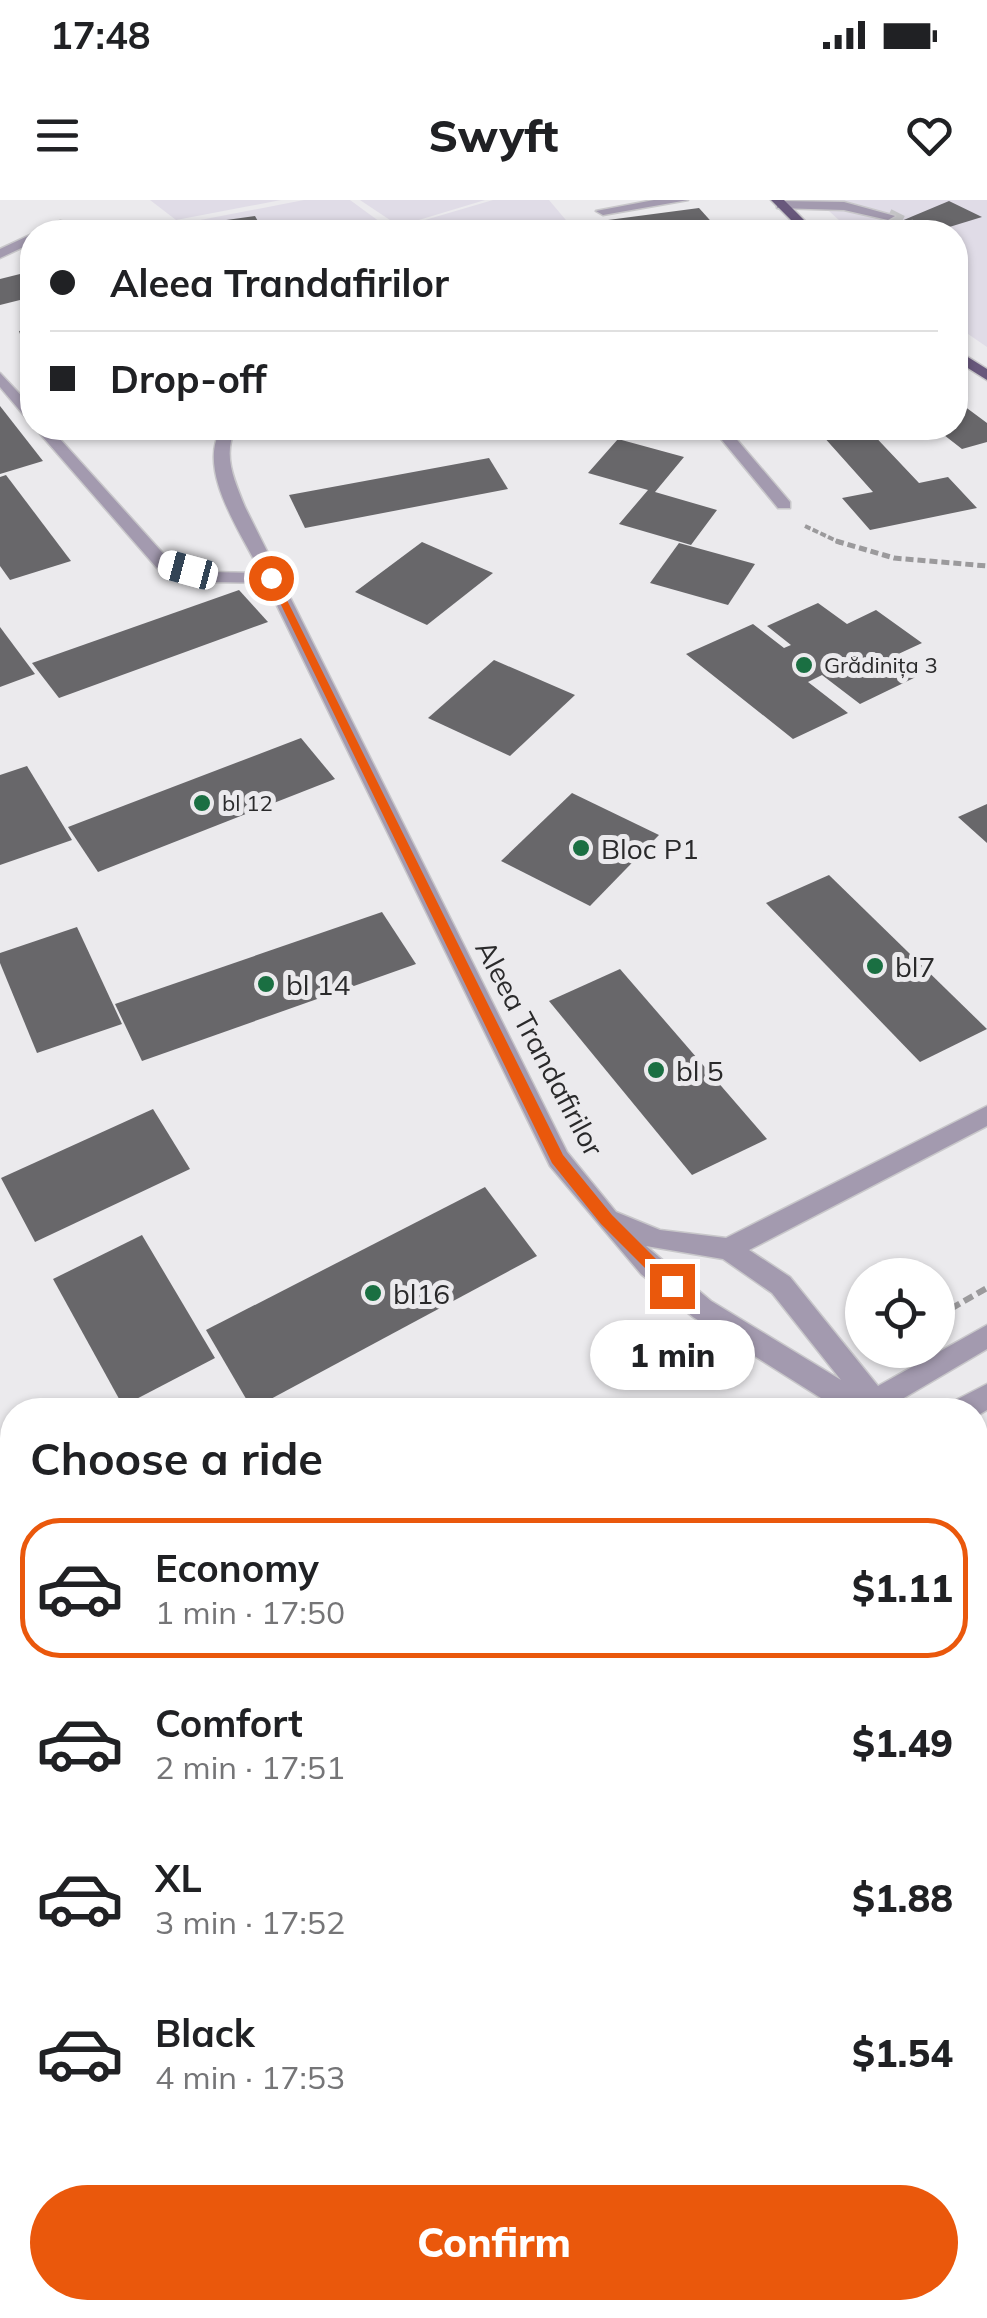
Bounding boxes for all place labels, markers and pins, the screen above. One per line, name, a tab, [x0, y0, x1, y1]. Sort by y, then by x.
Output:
place label: Grădinița 3	[824, 651, 938, 679]
marker: Grădinița 3	[793, 654, 815, 676]
place label: bl 12	[222, 789, 273, 817]
marker: bl 12	[191, 792, 213, 814]
place label: Bloc P1	[601, 831, 699, 866]
marker: Bloc P1	[570, 837, 592, 859]
place label: bl7	[895, 949, 935, 984]
marker: bl7	[864, 955, 886, 977]
place label: bl 14	[286, 967, 351, 1002]
marker: bl 14	[255, 973, 277, 995]
place label: bl 5	[676, 1053, 724, 1088]
marker: bl 5	[645, 1059, 667, 1081]
place label: bl16	[393, 1276, 450, 1311]
marker: bl16	[362, 1282, 384, 1304]

